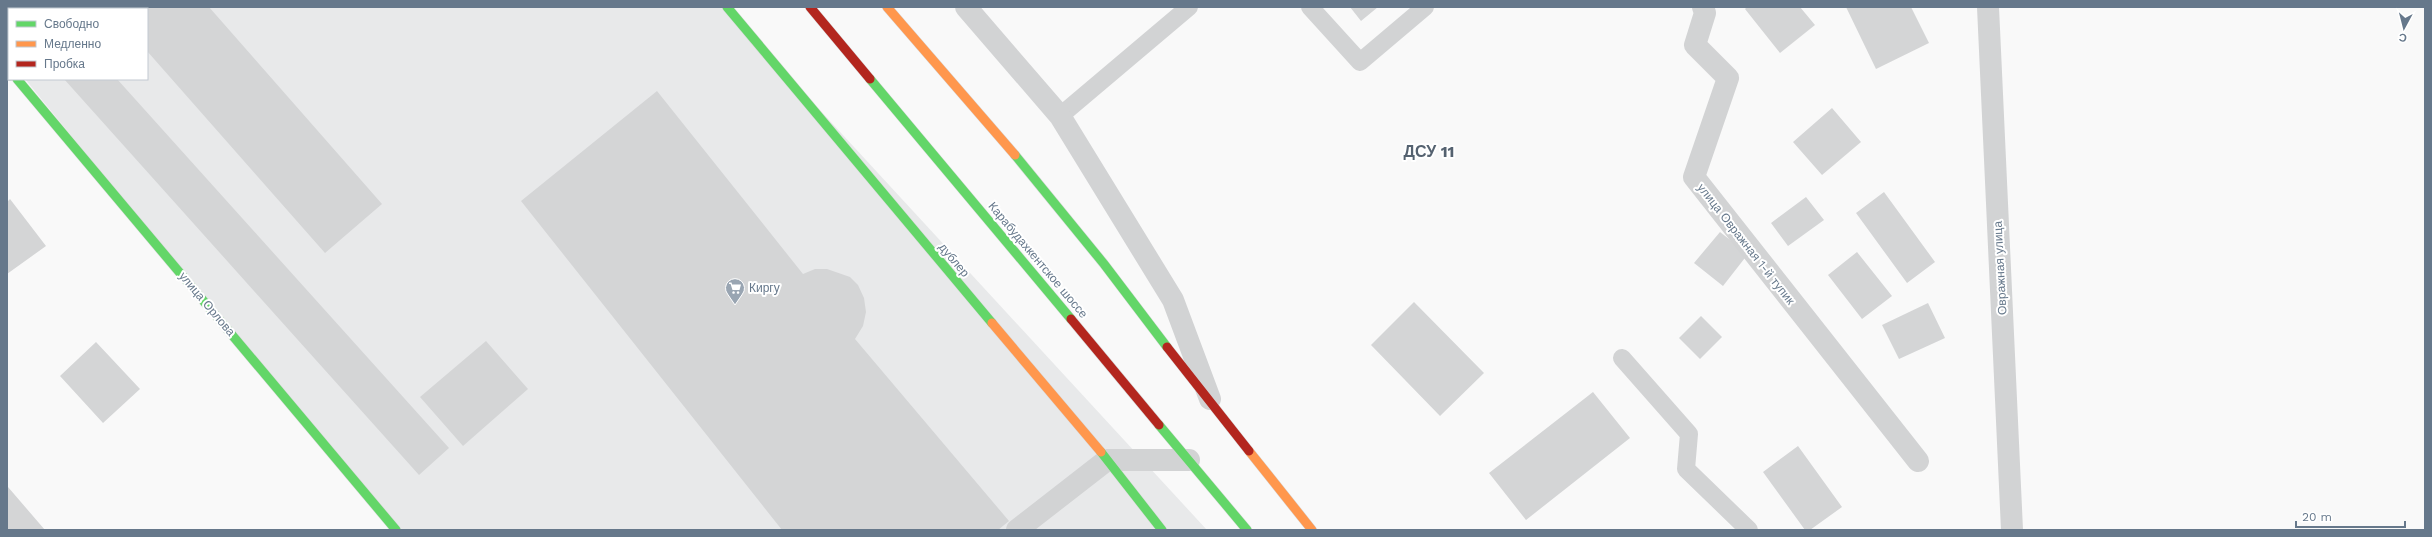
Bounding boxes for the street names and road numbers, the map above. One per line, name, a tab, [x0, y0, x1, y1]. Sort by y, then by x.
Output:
street label: улица Овражная 1-й тупик	[1694, 181, 1798, 308]
street label: Карабудахкентское шоссе	[985, 199, 1091, 321]
street label: Овражная улица	[1991, 220, 2009, 315]
street label: дублер	[936, 240, 972, 280]
street label: улица Орлова	[176, 269, 238, 339]

